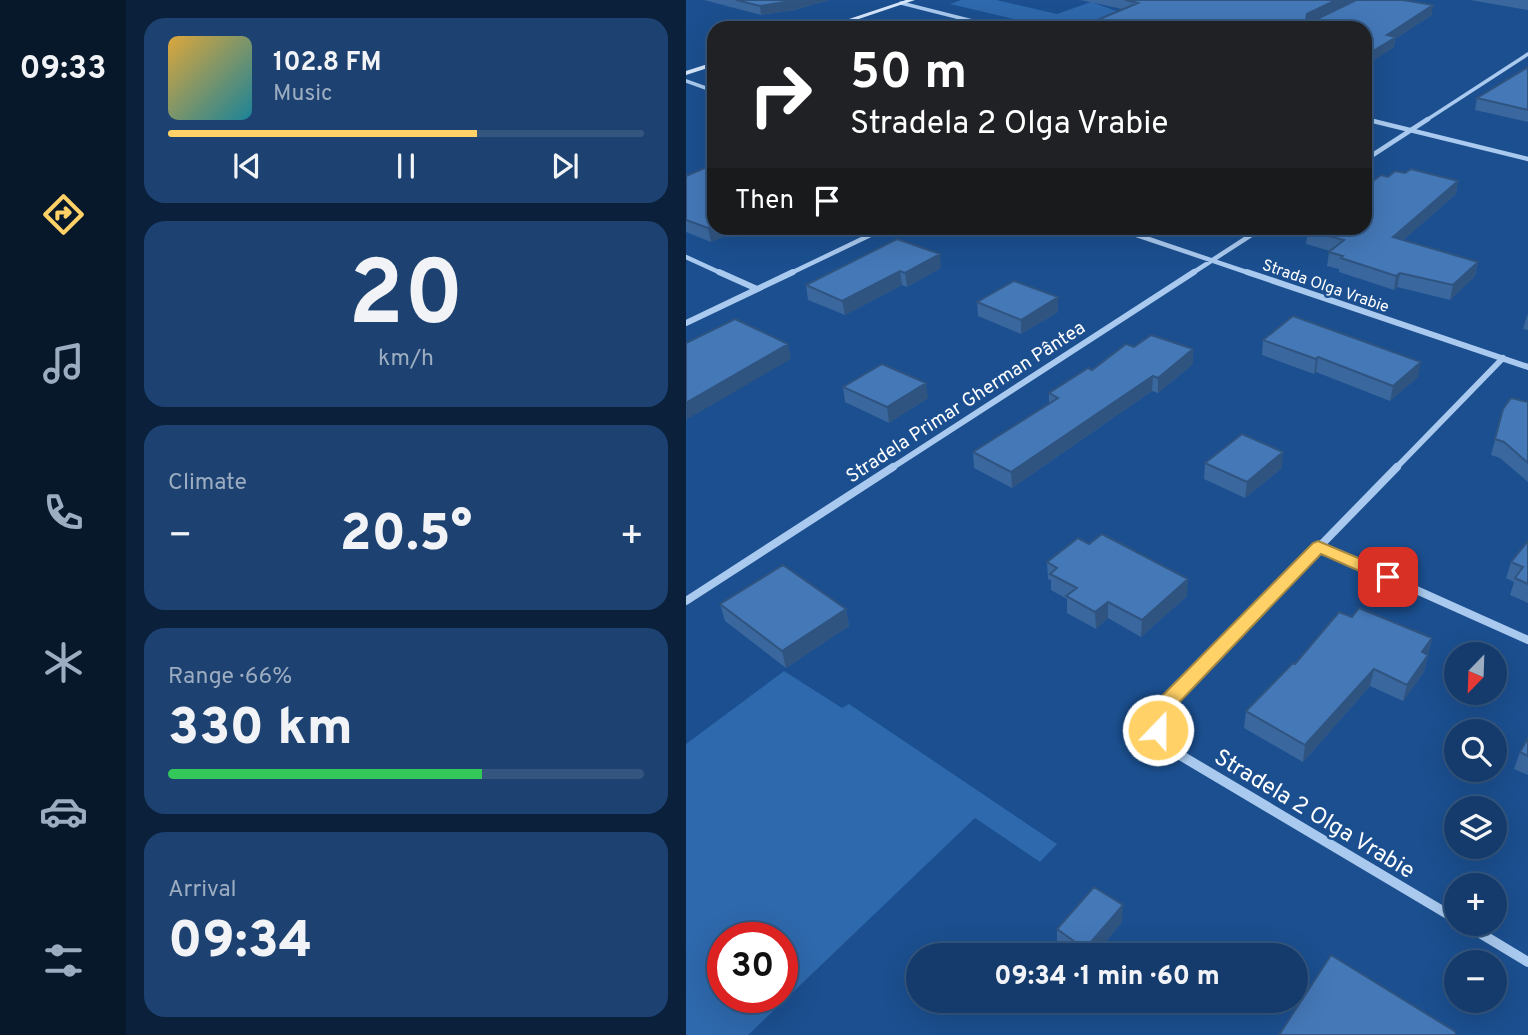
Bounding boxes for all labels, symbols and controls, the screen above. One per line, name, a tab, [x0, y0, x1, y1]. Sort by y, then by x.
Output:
text: 50 m	[850, 44, 967, 106]
text: 102.8 FM	[273, 47, 382, 80]
icon: right	[735, 49, 826, 140]
text: 09:33	[20, 50, 106, 90]
text: Music	[273, 80, 333, 109]
text: Stradela 2 Olga Vrabie	[850, 105, 1169, 145]
icon: previous	[228, 147, 266, 185]
icon: pause	[387, 147, 425, 185]
icon: next	[546, 147, 584, 185]
icon: arrive	[808, 182, 846, 220]
text: Then	[735, 185, 794, 218]
icon: directions	[39, 190, 88, 239]
text: 20	[348, 242, 464, 357]
street label: Strada Olga Vrabie	[1259, 256, 1391, 318]
street label: Stradela Primar Gherman Pântea	[842, 316, 1090, 489]
icon: music	[39, 339, 88, 388]
text: km/h	[378, 345, 434, 374]
text: Climate	[168, 469, 247, 498]
icon: phone	[39, 488, 88, 537]
text: 20.5°	[340, 503, 472, 569]
text: −	[168, 513, 193, 562]
text: +	[619, 513, 644, 562]
pin	[1358, 547, 1418, 607]
icon: arrive	[1369, 558, 1407, 596]
icon: climate	[39, 638, 88, 687]
north arrow	[1444, 642, 1507, 705]
map controls	[1444, 642, 1507, 1013]
text: Range · 66%	[168, 663, 292, 692]
position arrow	[1121, 693, 1195, 767]
text: 330 km	[168, 697, 353, 763]
button: search	[1444, 719, 1507, 782]
street label: Stradela 2 Olga Vrabie	[1208, 744, 1419, 887]
icon: car	[39, 787, 88, 836]
button: layers	[1444, 796, 1507, 859]
button: +	[1444, 873, 1507, 936]
text: Arrival	[168, 876, 237, 905]
text: 09:34	[168, 910, 313, 976]
speed limit sign: 30	[707, 922, 798, 1013]
icon: filters	[39, 936, 88, 985]
button: −	[1444, 950, 1507, 1013]
text: 09:34 · 1 min · 60 m	[994, 961, 1220, 994]

